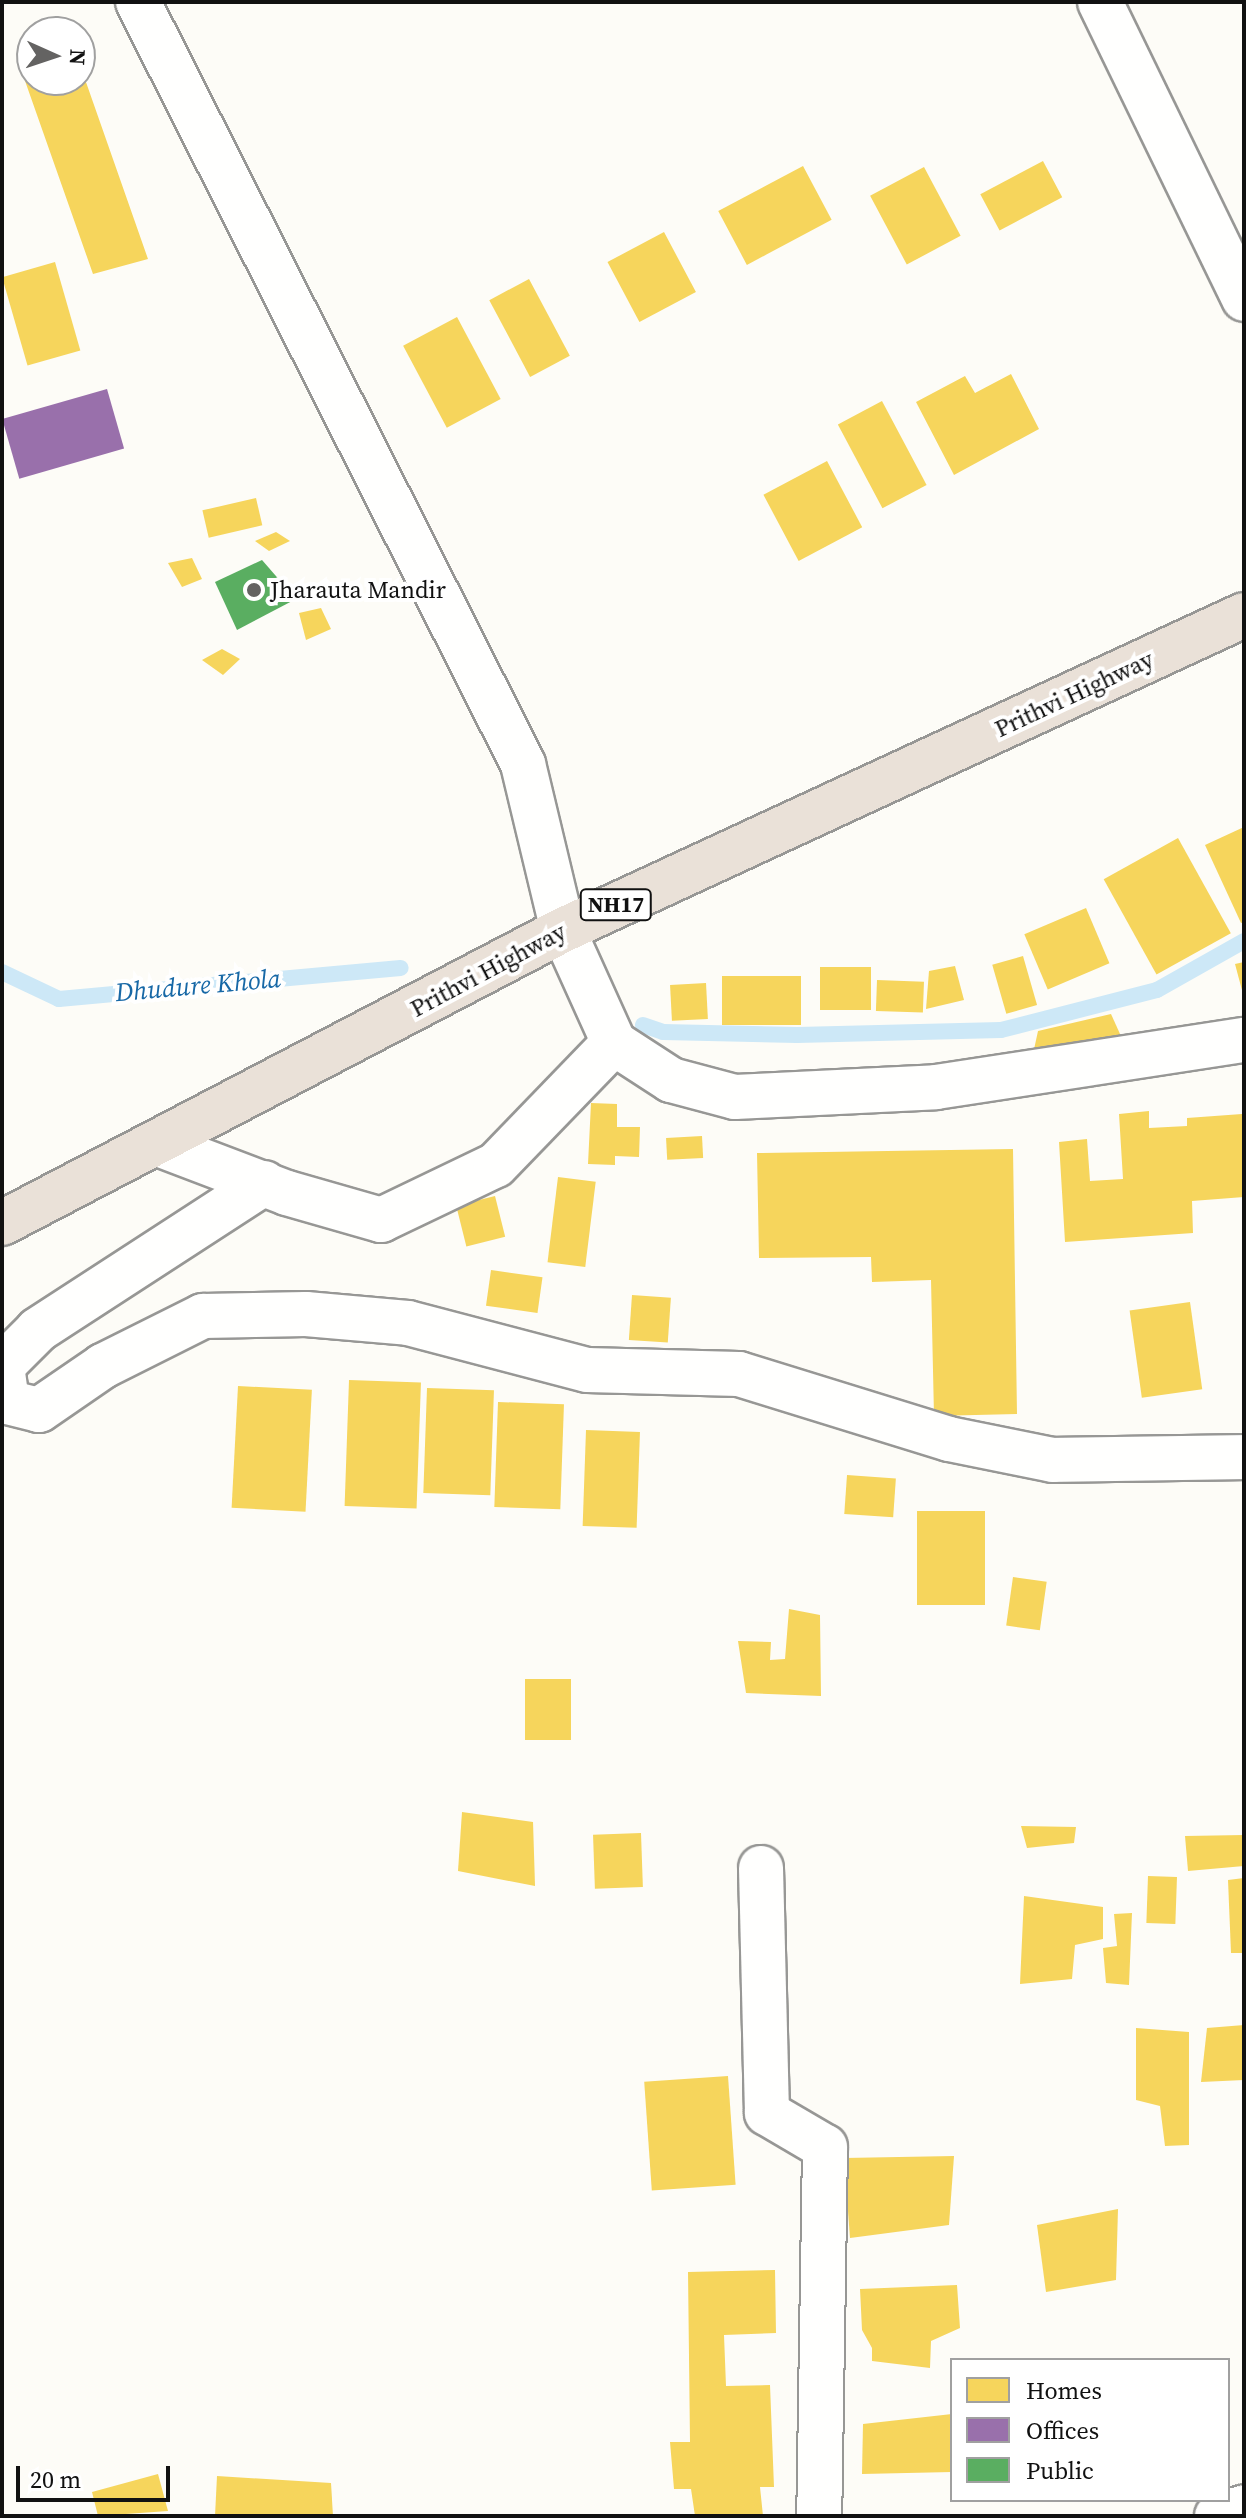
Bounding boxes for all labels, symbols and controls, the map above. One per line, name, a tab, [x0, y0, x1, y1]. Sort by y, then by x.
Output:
north arrow	[16, 16, 96, 96]
text: N	[63, 48, 93, 66]
place label: Jharauta Mandir	[270, 576, 446, 604]
marker: Jharauta Mandir	[245, 581, 263, 599]
street label: Prithvi Highway	[990, 645, 1158, 743]
road number: NH17	[578, 887, 654, 923]
street label: Prithvi Highway	[405, 917, 571, 1023]
water label: Dhudure Khola	[114, 963, 282, 1009]
legend	[950, 2358, 1230, 2502]
text: Homes	[1026, 2374, 1102, 2407]
text: Offices	[1026, 2414, 1099, 2447]
scale bar	[20, 2450, 174, 2500]
text: Public	[1026, 2454, 1094, 2487]
text: 20 m	[30, 2463, 81, 2496]

